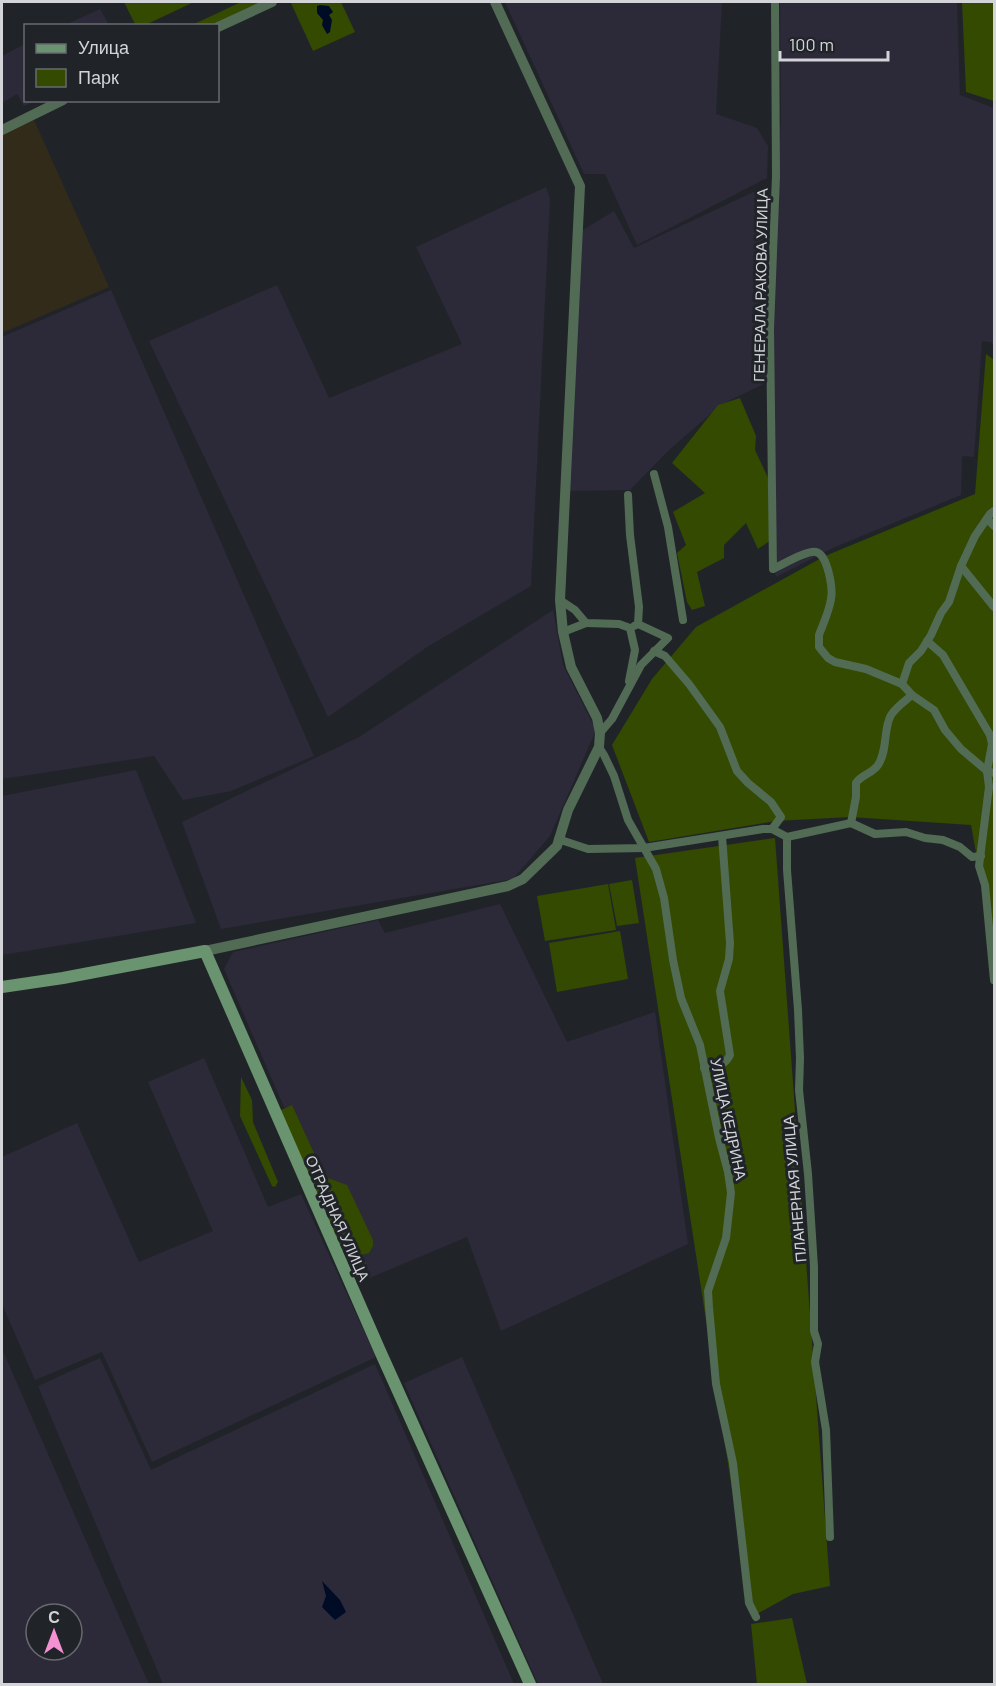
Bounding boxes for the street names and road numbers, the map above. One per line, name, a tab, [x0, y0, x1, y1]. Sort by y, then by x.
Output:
street label: ГЕНЕРАЛА РАКОВА УЛИЦА	[749, 188, 771, 382]
street label: УЛИЦА КЕДРИНА	[707, 1056, 751, 1182]
street label: ПЛАНЕРНАЯ УЛИЦА	[779, 1115, 809, 1263]
street label: ОТРАДНАЯ УЛИЦА	[302, 1152, 374, 1284]

